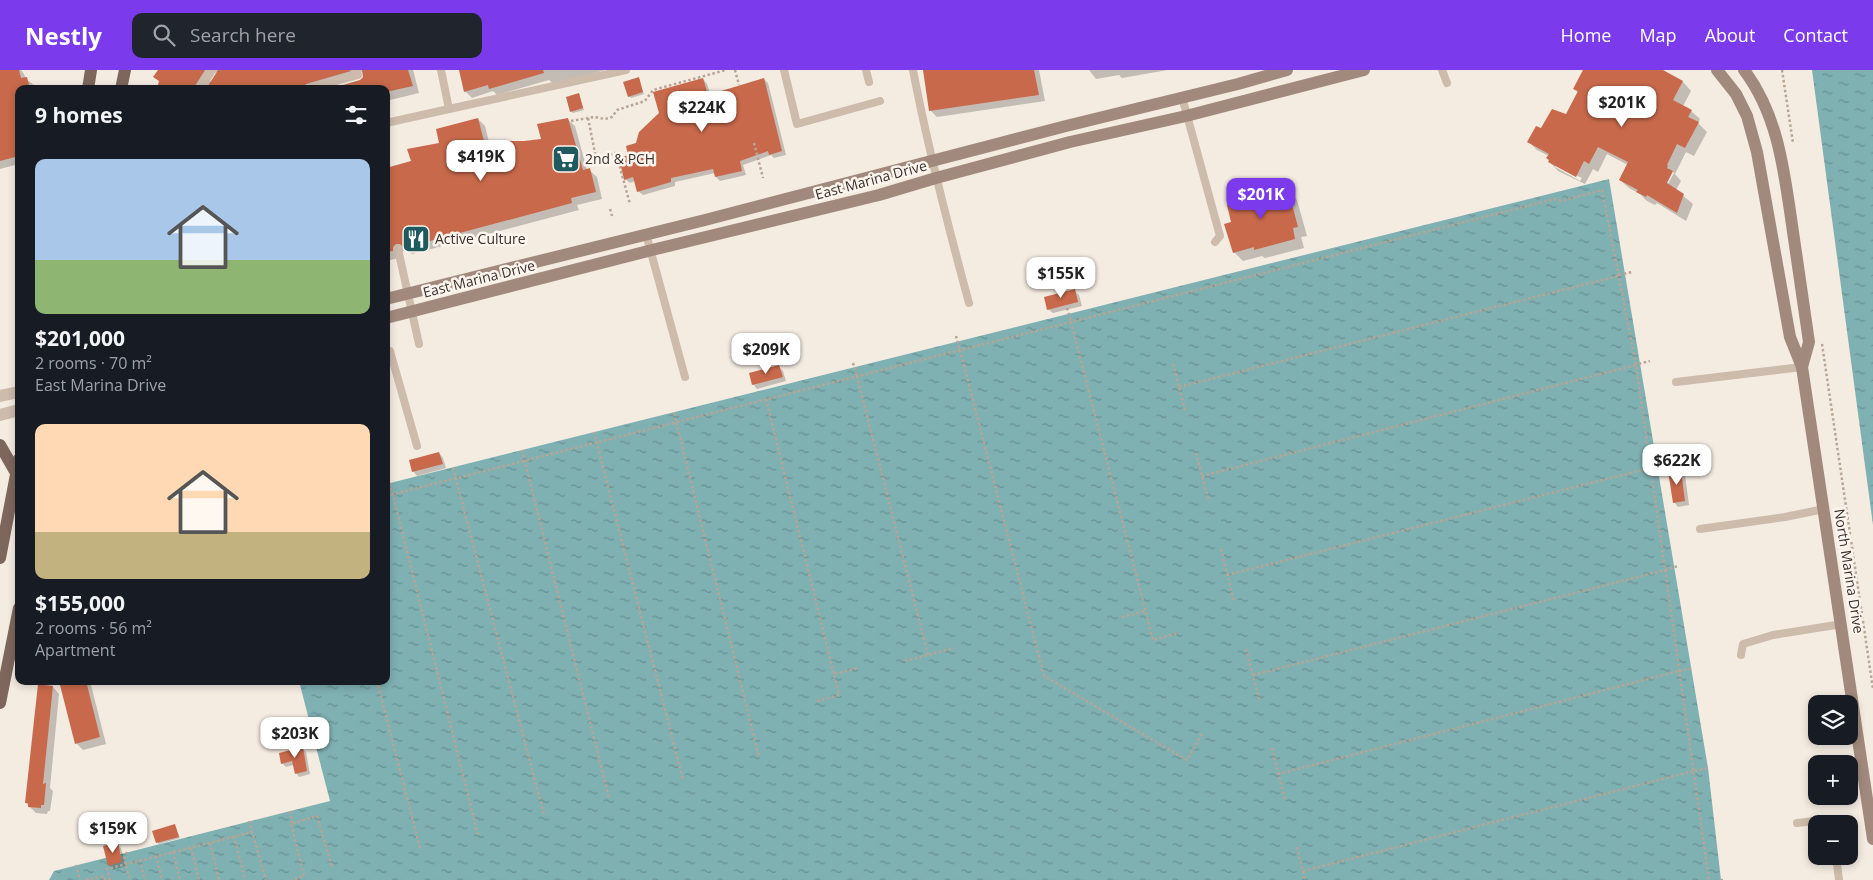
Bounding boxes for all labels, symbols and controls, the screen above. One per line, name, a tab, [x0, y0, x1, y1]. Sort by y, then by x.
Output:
search box	[132, 13, 482, 58]
text: Nestly	[25, 19, 102, 52]
icon: search	[150, 21, 178, 49]
text: Search here	[190, 22, 296, 48]
text: Home	[1561, 23, 1611, 47]
text: Map	[1639, 23, 1677, 47]
text: About	[1705, 23, 1755, 47]
text: Contact	[1783, 23, 1848, 47]
pin: $201K	[1587, 85, 1657, 128]
pin: $224K	[667, 90, 737, 133]
text: $201K	[1598, 91, 1646, 113]
text: $224K	[678, 96, 726, 118]
text: 9 homes	[35, 101, 123, 129]
icon: filters	[342, 101, 370, 129]
pin: $419K	[446, 140, 516, 182]
supermarket icon: 2nd & PCH	[551, 144, 581, 174]
text: $419K	[457, 145, 505, 167]
place label: 2nd & PCH	[585, 149, 655, 168]
street label: East Marina Drive	[813, 155, 929, 204]
pin: $201K	[1226, 178, 1296, 220]
text: $201K	[1237, 183, 1285, 205]
icon: home	[158, 192, 248, 282]
restaurant icon: Active Culture	[401, 224, 431, 254]
place label: Active Culture	[435, 229, 526, 248]
street label: East Marina Drive	[421, 255, 537, 302]
pin: $155K	[1026, 256, 1096, 299]
text: $155K	[1037, 262, 1085, 284]
text: $201,000	[35, 324, 125, 352]
pin: $209K	[731, 332, 801, 375]
text: $209K	[742, 338, 790, 360]
text: 2 rooms · 70 m²	[35, 352, 152, 374]
text: East Marina Drive	[35, 374, 166, 396]
pin: $622K	[1642, 444, 1712, 486]
text: $622K	[1653, 449, 1701, 471]
icon: home	[158, 457, 248, 547]
street label: North Marina Drive	[1830, 507, 1869, 635]
text: $155,000	[35, 589, 125, 617]
text: 2 rooms · 56 m²	[35, 617, 152, 639]
text: Apartment	[35, 639, 115, 661]
map controls	[1808, 695, 1858, 865]
button: layers	[1808, 695, 1858, 745]
pin: $203K	[260, 716, 330, 759]
text: $203K	[271, 722, 319, 744]
button: +	[1808, 755, 1858, 805]
pin: $159K	[78, 812, 148, 854]
button: −	[1808, 815, 1858, 865]
text: $159K	[89, 817, 137, 839]

